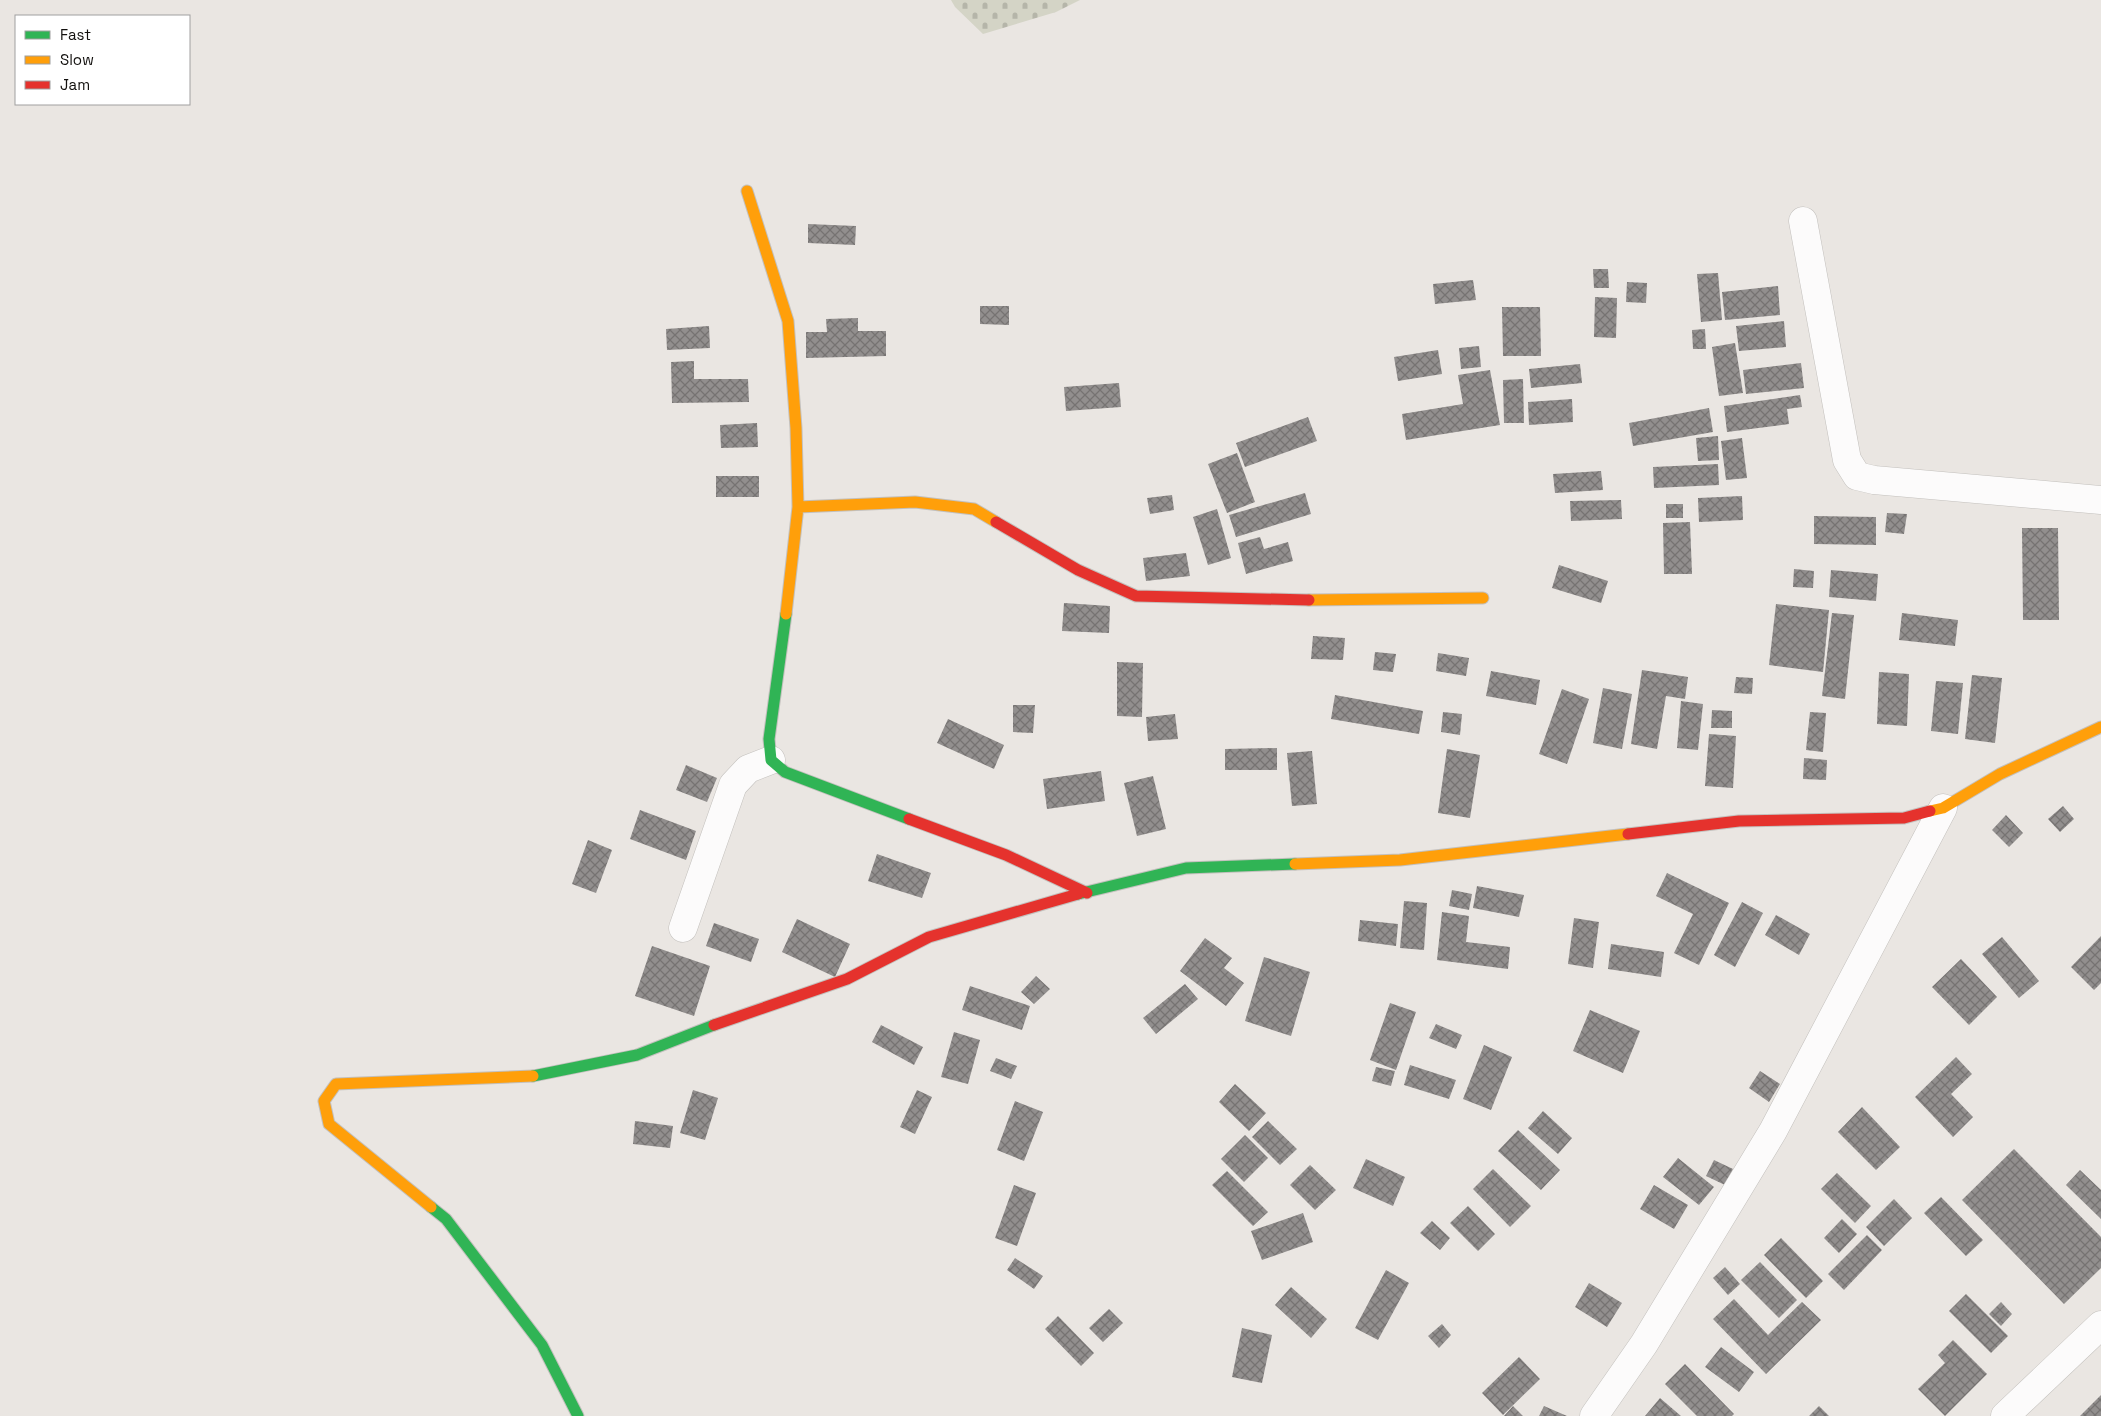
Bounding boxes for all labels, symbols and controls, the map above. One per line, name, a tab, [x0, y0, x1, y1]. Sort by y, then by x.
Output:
legend	[15, 15, 190, 105]
text: Fast	[60, 25, 91, 44]
text: Slow	[60, 50, 94, 69]
text: Jam	[60, 75, 90, 94]

